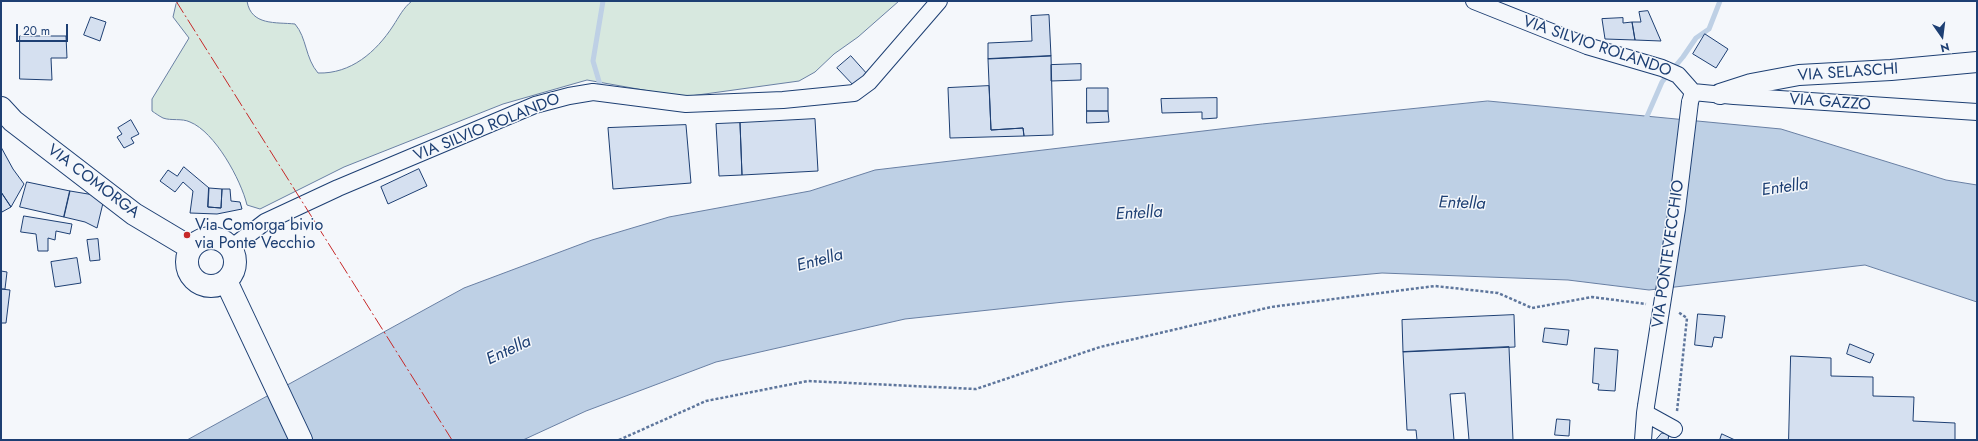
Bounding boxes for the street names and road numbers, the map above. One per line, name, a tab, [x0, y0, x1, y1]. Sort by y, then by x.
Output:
street label: VIA SILVIO ROLANDO	[1520, 13, 1674, 81]
street label: VIA SELASCHI	[1797, 60, 1899, 86]
street label: VIA SILVIO ROLANDO	[411, 90, 563, 166]
street label: VIA GAZZO	[1789, 91, 1871, 115]
street label: VIA COMORGA	[43, 141, 143, 223]
street label: VIA PONTEVECCHIO	[1649, 179, 1689, 329]

